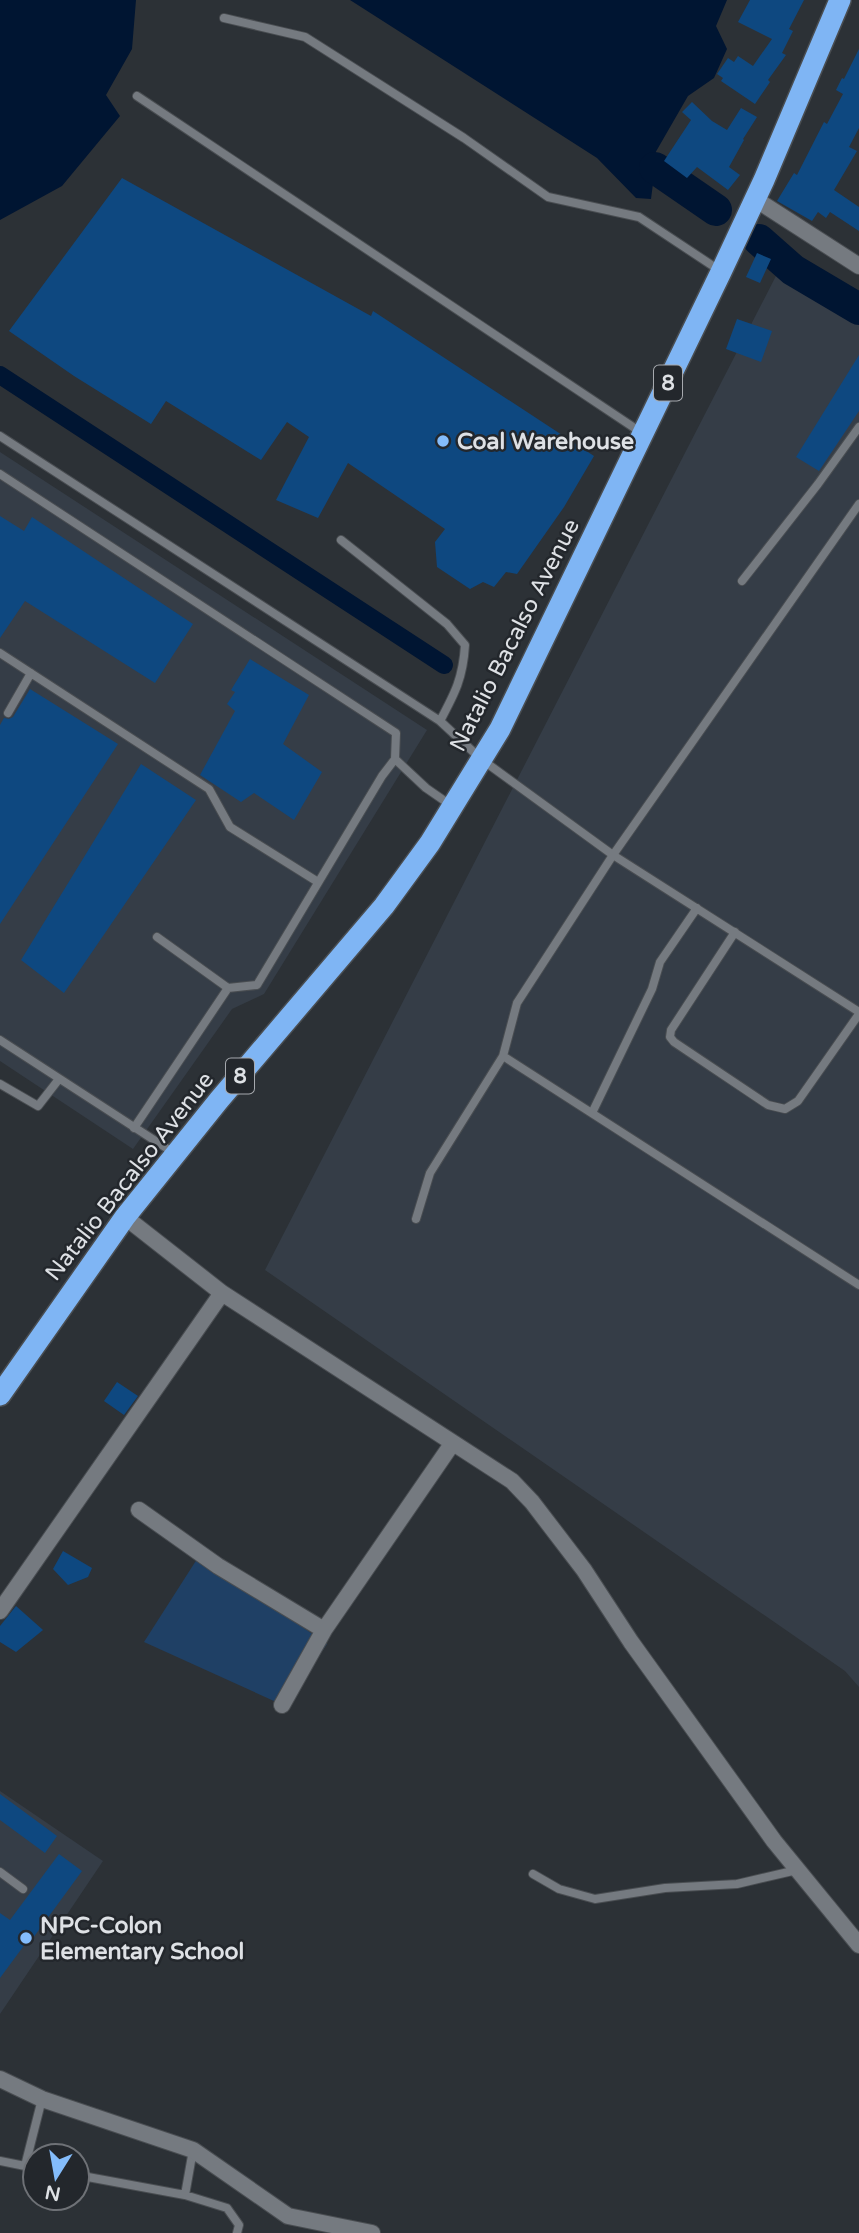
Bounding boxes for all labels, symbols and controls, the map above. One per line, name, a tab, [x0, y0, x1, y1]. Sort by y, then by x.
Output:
road number: 8	[654, 366, 682, 400]
place label: Coal Warehouse	[457, 428, 634, 456]
marker: Coal Warehouse	[435, 433, 451, 449]
street label: Natalio Bacalso Avenue	[444, 514, 586, 756]
road number: 8	[226, 1058, 254, 1094]
street label: Natalio Bacalso Avenue	[40, 1067, 220, 1287]
place label: NPC-Colon Elementary School	[40, 1912, 244, 1966]
marker: NPC-Colon Elementary School	[18, 1930, 34, 1946]
north arrow	[21, 2142, 91, 2212]
text: N	[43, 2180, 63, 2205]

